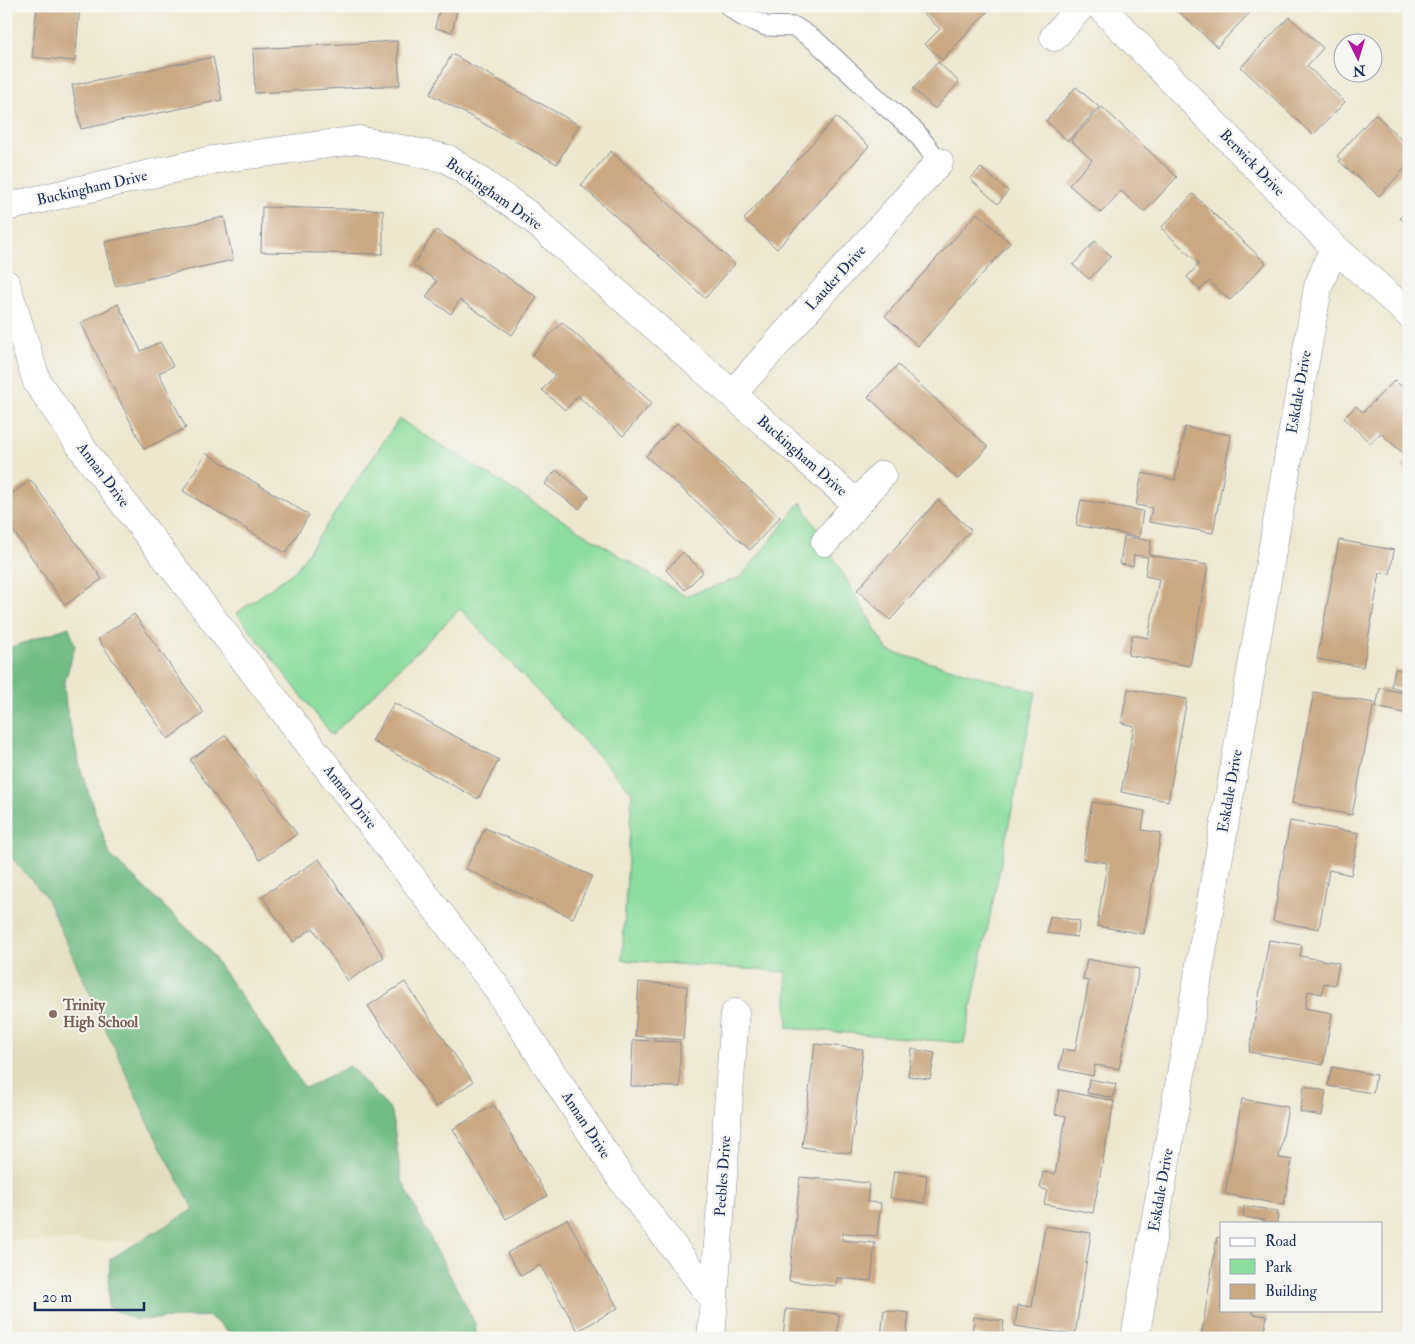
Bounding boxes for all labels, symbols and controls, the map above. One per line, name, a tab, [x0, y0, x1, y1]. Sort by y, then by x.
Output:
north arrow	[1332, 32, 1382, 82]
text: N	[1352, 61, 1367, 80]
street label: Berwick Drive	[1215, 126, 1289, 200]
street label: Buckingham Drive	[442, 154, 546, 234]
street label: Buckingham Drive	[35, 166, 149, 210]
street label: Lauder Drive	[802, 241, 870, 315]
street label: Eskdale Drive	[1282, 349, 1316, 435]
street label: Buckingham Drive	[753, 412, 851, 500]
street label: Annan Drive	[72, 438, 134, 511]
street label: Eskdale Drive	[1213, 748, 1247, 834]
street label: Annan Drive	[318, 760, 381, 833]
place label: Trinity High School	[62, 996, 138, 1033]
marker: Trinity High School	[47, 1008, 59, 1020]
street label: Annan Drive	[557, 1087, 615, 1162]
street label: Peebles Drive	[711, 1135, 735, 1217]
street label: Eskdale Drive	[1144, 1147, 1178, 1233]
legend	[1220, 1222, 1382, 1312]
text: Road	[1265, 1232, 1297, 1251]
text: Park	[1265, 1258, 1292, 1277]
scale bar	[35, 1279, 144, 1311]
text: Building	[1265, 1282, 1317, 1301]
text: 20 m	[42, 1288, 72, 1307]

